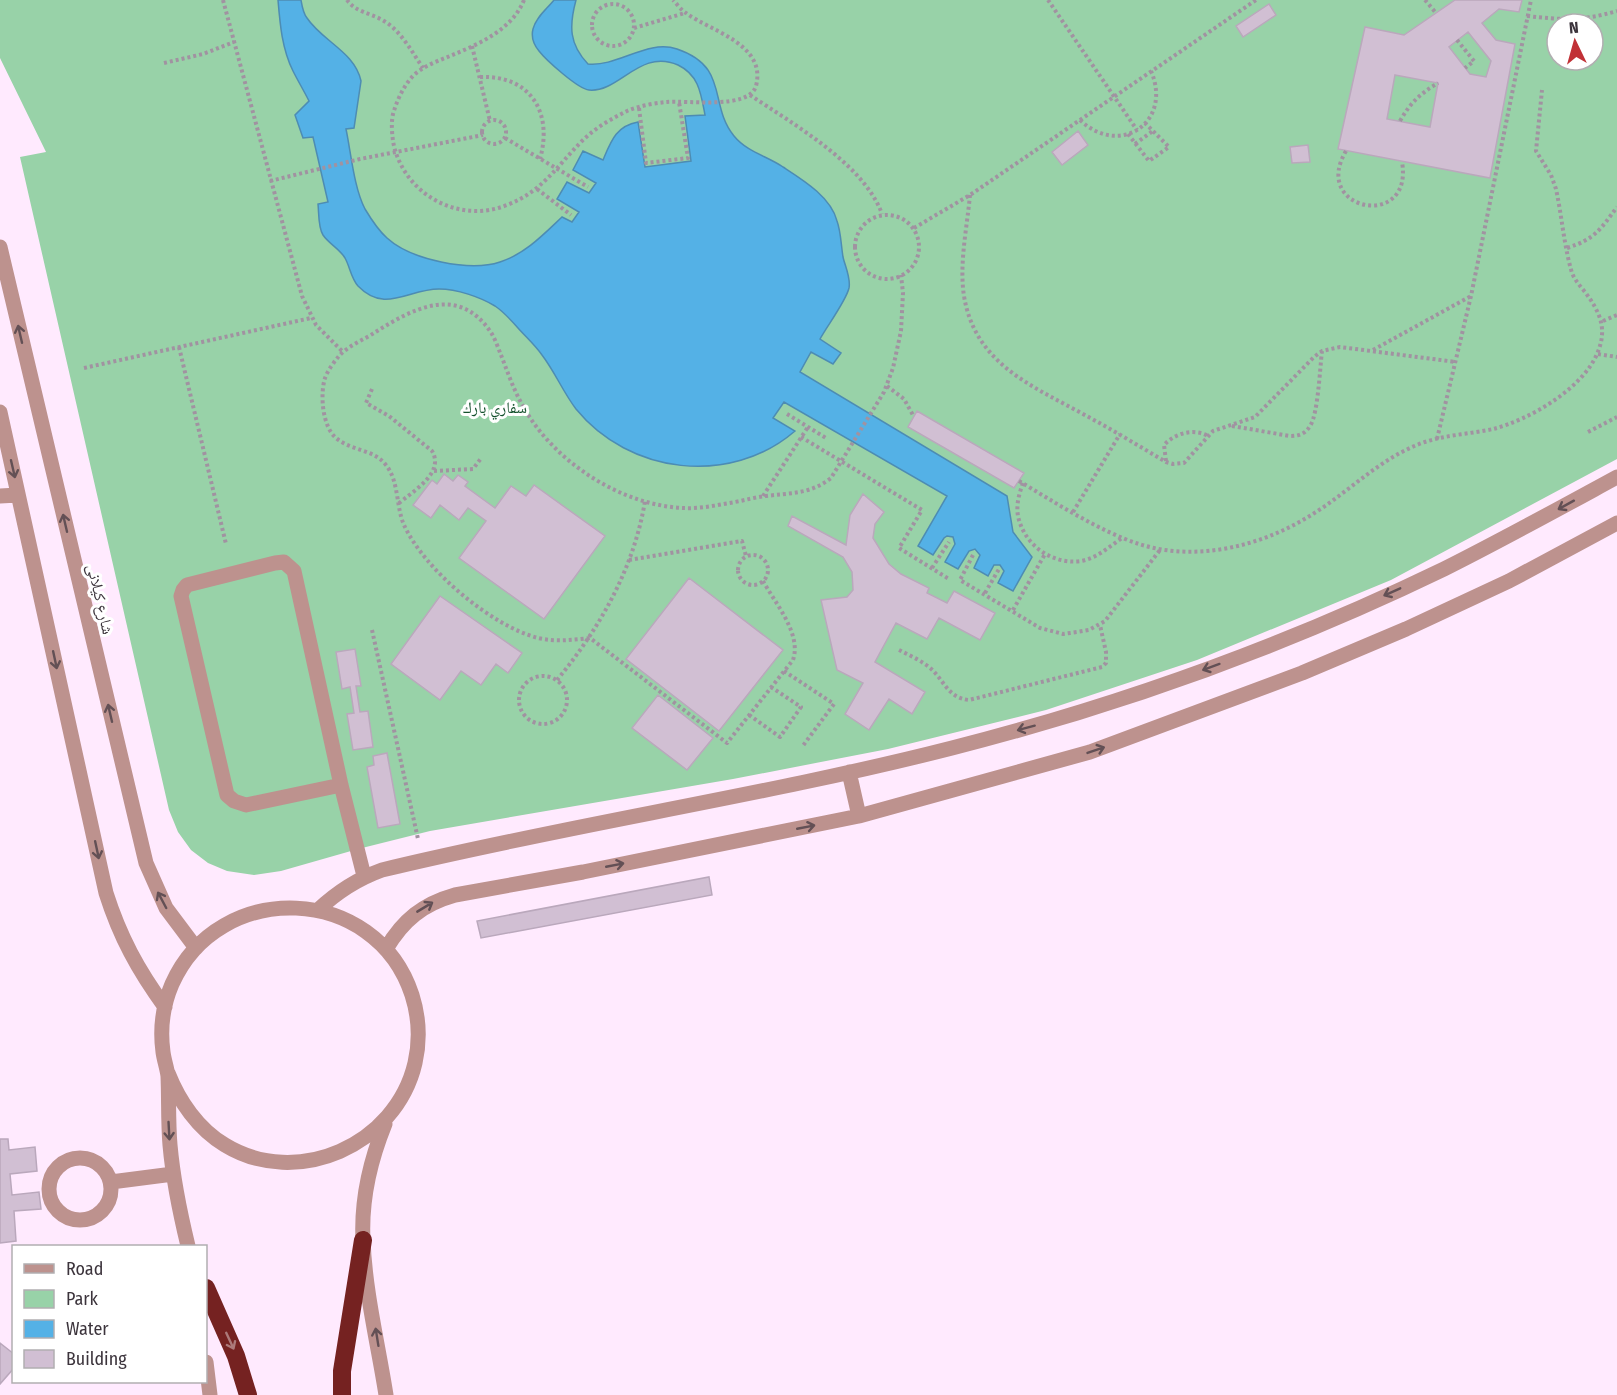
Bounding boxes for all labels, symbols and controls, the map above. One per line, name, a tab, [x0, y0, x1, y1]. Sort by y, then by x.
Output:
north arrow	[1545, 12, 1605, 72]
text: N	[1568, 18, 1579, 37]
one-way arrow	[14, 324, 26, 343]
park label: سفاري بارك	[463, 398, 527, 420]
one-way arrow	[7, 459, 19, 478]
one-way arrow	[1558, 499, 1575, 511]
one-way arrow	[59, 514, 70, 534]
street label: شارع كيلانى	[82, 562, 118, 636]
one-way arrow	[1383, 587, 1401, 599]
one-way arrow	[49, 650, 61, 669]
one-way arrow	[1203, 662, 1221, 673]
one-way arrow	[103, 704, 115, 723]
one-way arrow	[1017, 722, 1036, 734]
one-way arrow	[1086, 743, 1105, 754]
one-way arrow	[795, 821, 815, 832]
one-way arrow	[91, 840, 103, 859]
one-way arrow	[605, 859, 624, 871]
one-way arrow	[156, 892, 167, 910]
one-way arrow	[416, 901, 433, 913]
one-way arrow	[164, 1121, 175, 1141]
legend	[12, 1245, 207, 1383]
text: Road	[66, 1258, 103, 1280]
text: Park	[66, 1288, 99, 1310]
text: Water	[66, 1318, 109, 1340]
one-way arrow	[371, 1328, 382, 1348]
one-way arrow	[224, 1331, 236, 1349]
text: Building	[66, 1348, 127, 1370]

